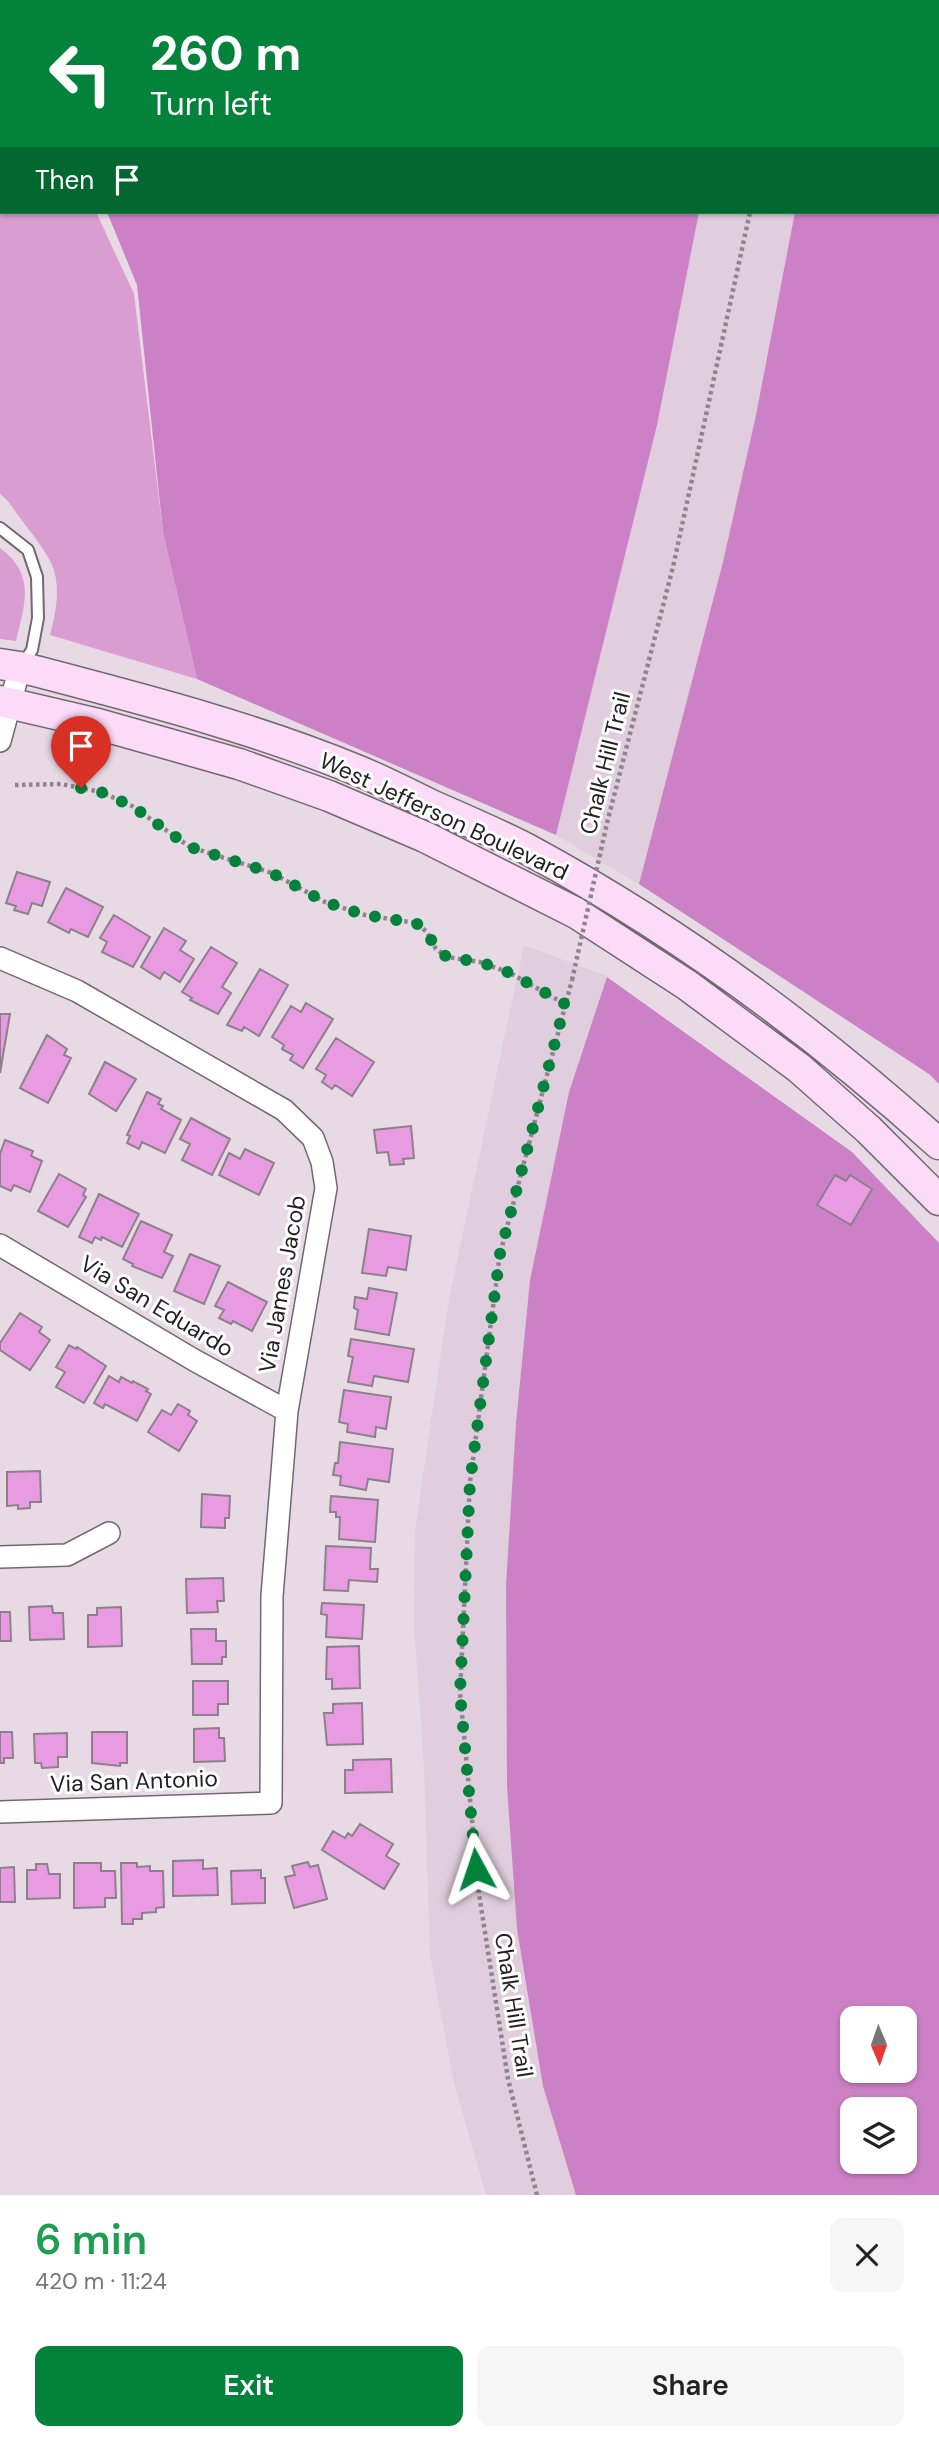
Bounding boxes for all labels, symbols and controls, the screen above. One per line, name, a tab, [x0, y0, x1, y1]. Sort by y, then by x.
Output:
text: 260 m	[150, 21, 301, 85]
icon: left	[35, 28, 126, 119]
text: Turn left	[150, 83, 272, 125]
icon: arrive	[108, 161, 146, 199]
text: Then	[35, 163, 94, 197]
street label: Chalk Hill Trail	[573, 689, 637, 837]
pin	[51, 716, 111, 788]
icon: arrive	[62, 727, 100, 765]
street label: West Jefferson Boulevard	[315, 745, 573, 887]
street label: Via James Jacob	[252, 1193, 312, 1375]
street label: Via San Eduardo	[75, 1248, 239, 1364]
street label: Via San Antonio	[50, 1763, 218, 1799]
position arrow	[439, 1832, 513, 1906]
street label: Chalk Hill Trail	[488, 1931, 540, 2079]
north arrow	[840, 2006, 917, 2082]
map controls	[840, 2006, 917, 2174]
button: layers	[840, 2097, 917, 2174]
text: 6 min	[35, 2212, 147, 2267]
button: close	[830, 2218, 904, 2292]
text: 420 m · 11:24	[35, 2266, 167, 2296]
button: Exit	[35, 2346, 463, 2426]
button: Share	[477, 2346, 904, 2426]

